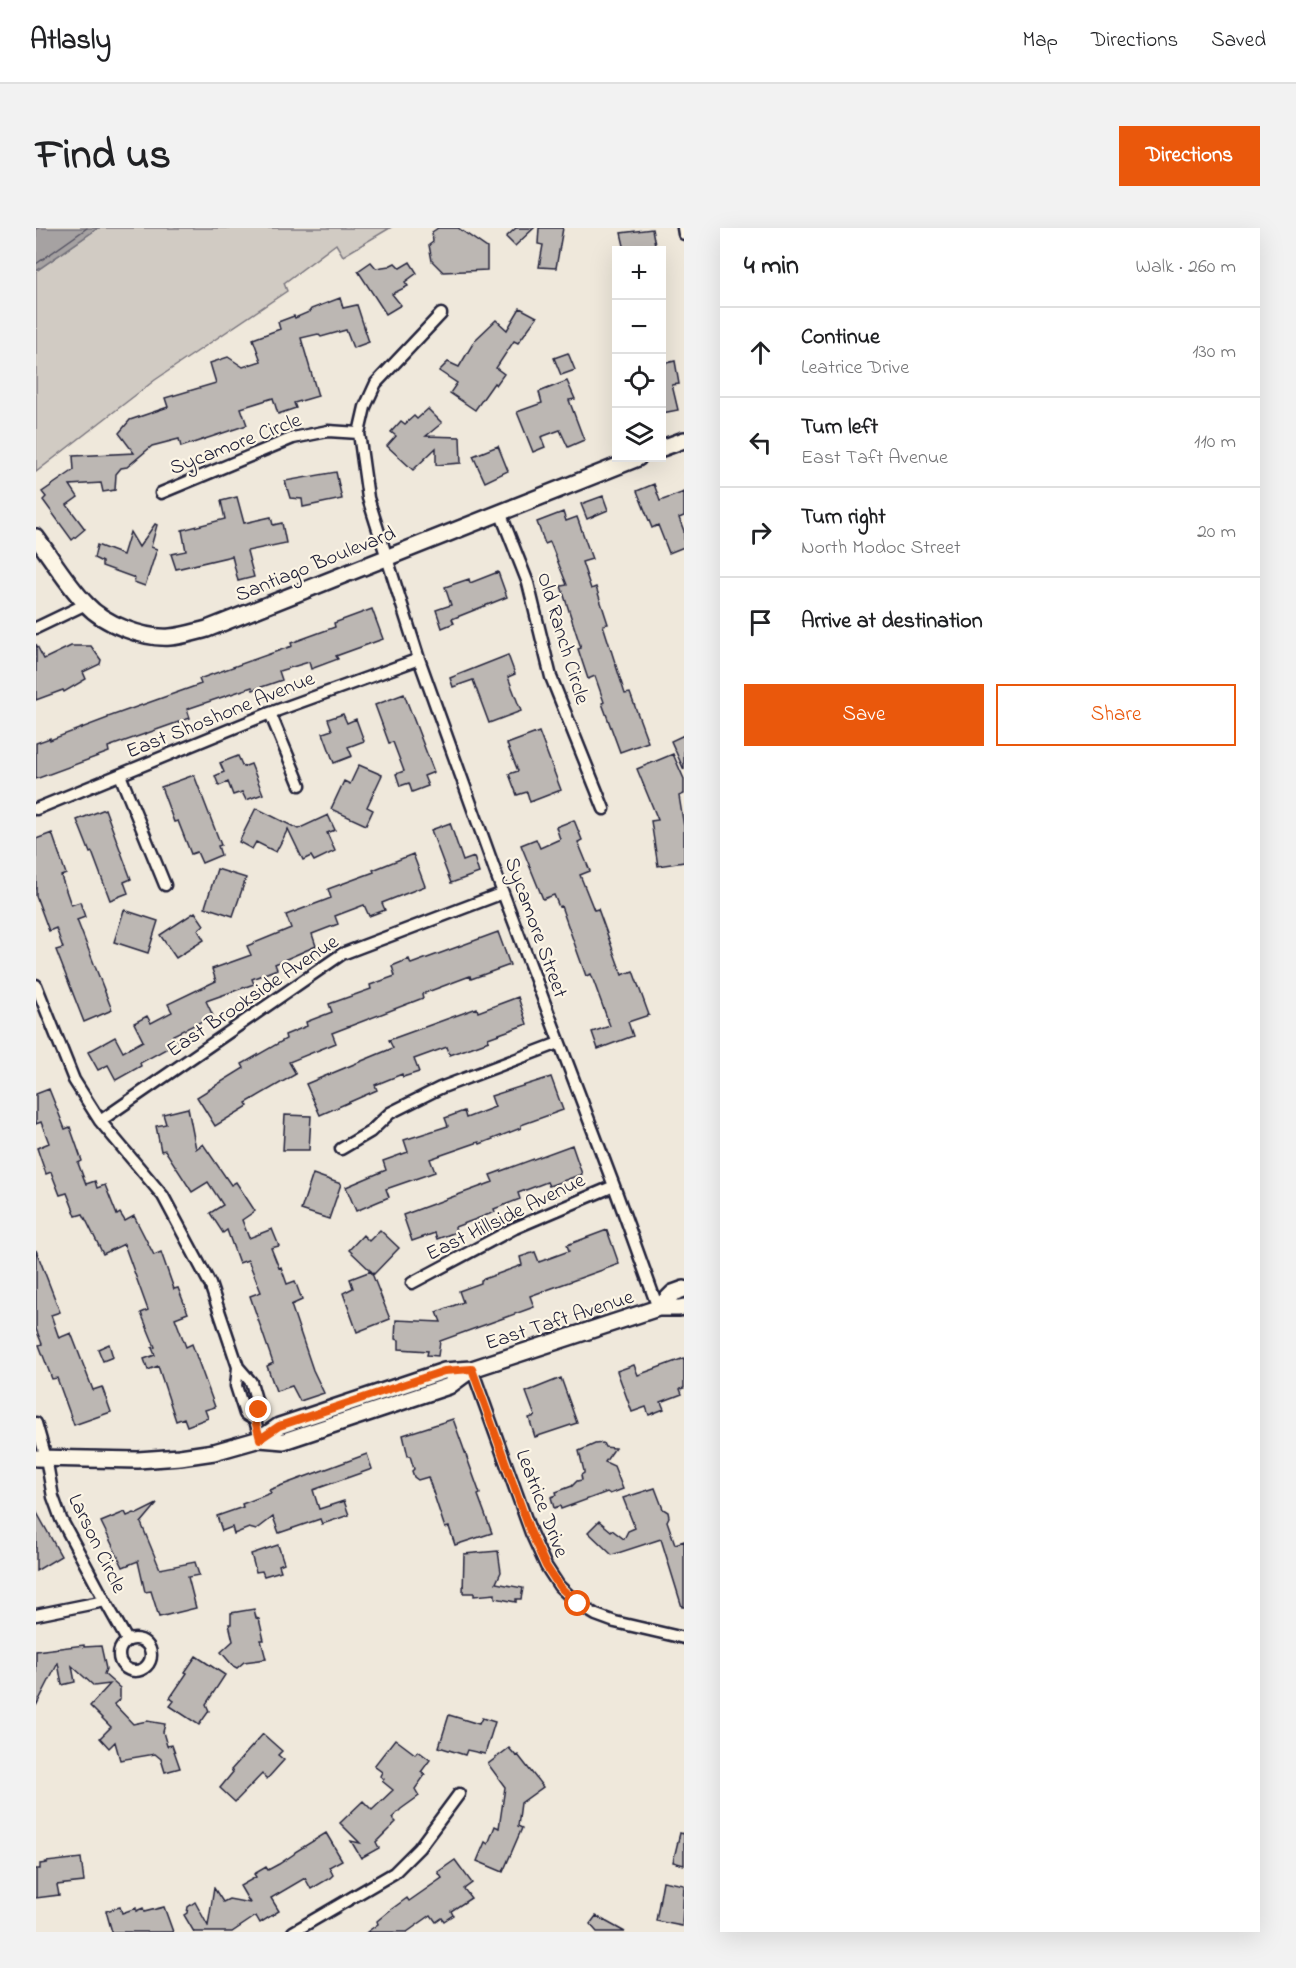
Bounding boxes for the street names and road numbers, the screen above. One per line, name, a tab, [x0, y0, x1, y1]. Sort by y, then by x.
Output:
street label: Sycamore Circle	[165, 406, 307, 486]
street label: Santiago Boulevard	[231, 519, 401, 613]
street label: Old Ranch Circle	[528, 569, 597, 709]
street label: East Shoshone Avenue	[122, 664, 320, 767]
street label: Sycamore Street	[494, 853, 574, 1003]
street label: East Brookside Avenue	[161, 927, 346, 1066]
street label: East Hillside Avenue	[421, 1166, 591, 1269]
street label: East Taft Avenue	[482, 1283, 638, 1359]
street label: Leatrice Drive	[507, 1445, 576, 1563]
street label: Larson Circle	[59, 1489, 133, 1599]

